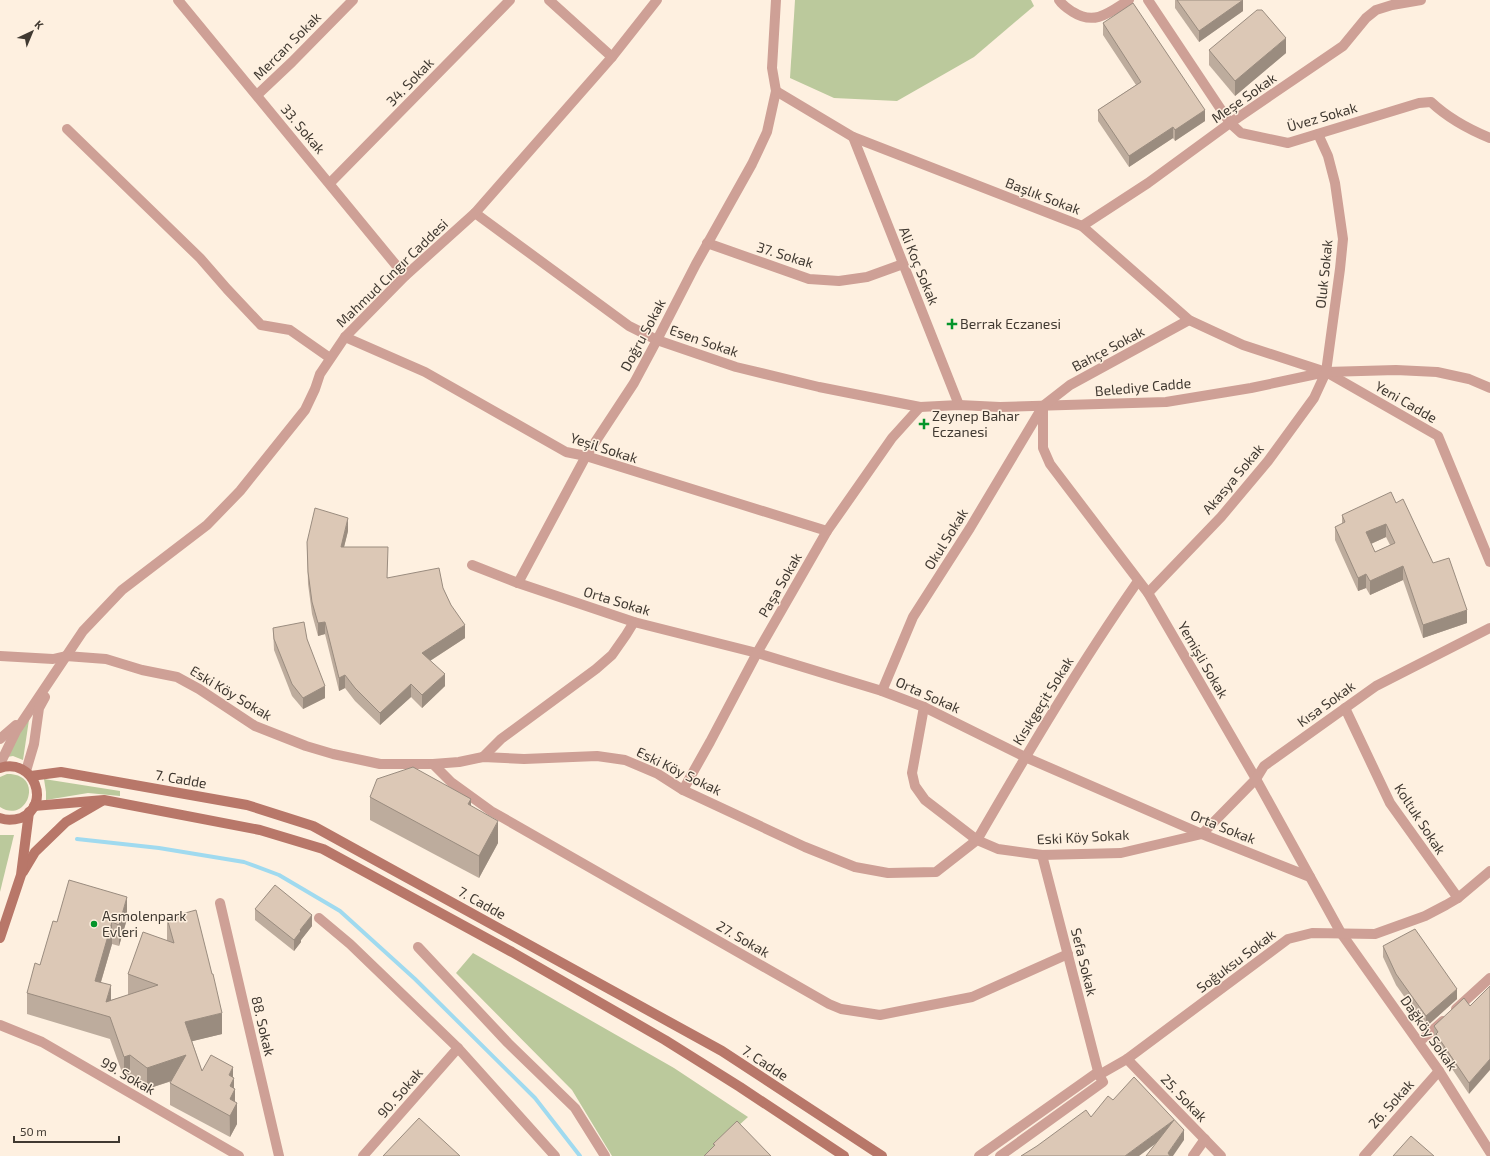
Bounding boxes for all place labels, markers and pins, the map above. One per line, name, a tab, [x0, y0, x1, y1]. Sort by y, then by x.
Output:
place label: Berrak Eczanesi	[960, 315, 1061, 332]
marker: Berrak Eczanesi	[947, 319, 957, 329]
place label: Zeynep Bahar Eczanesi	[932, 407, 1020, 440]
marker: Zeynep Bahar Eczanesi	[919, 419, 929, 429]
place label: Asmolenpark Evleri	[102, 907, 186, 940]
marker: Asmolenpark Evleri	[89, 919, 99, 929]

